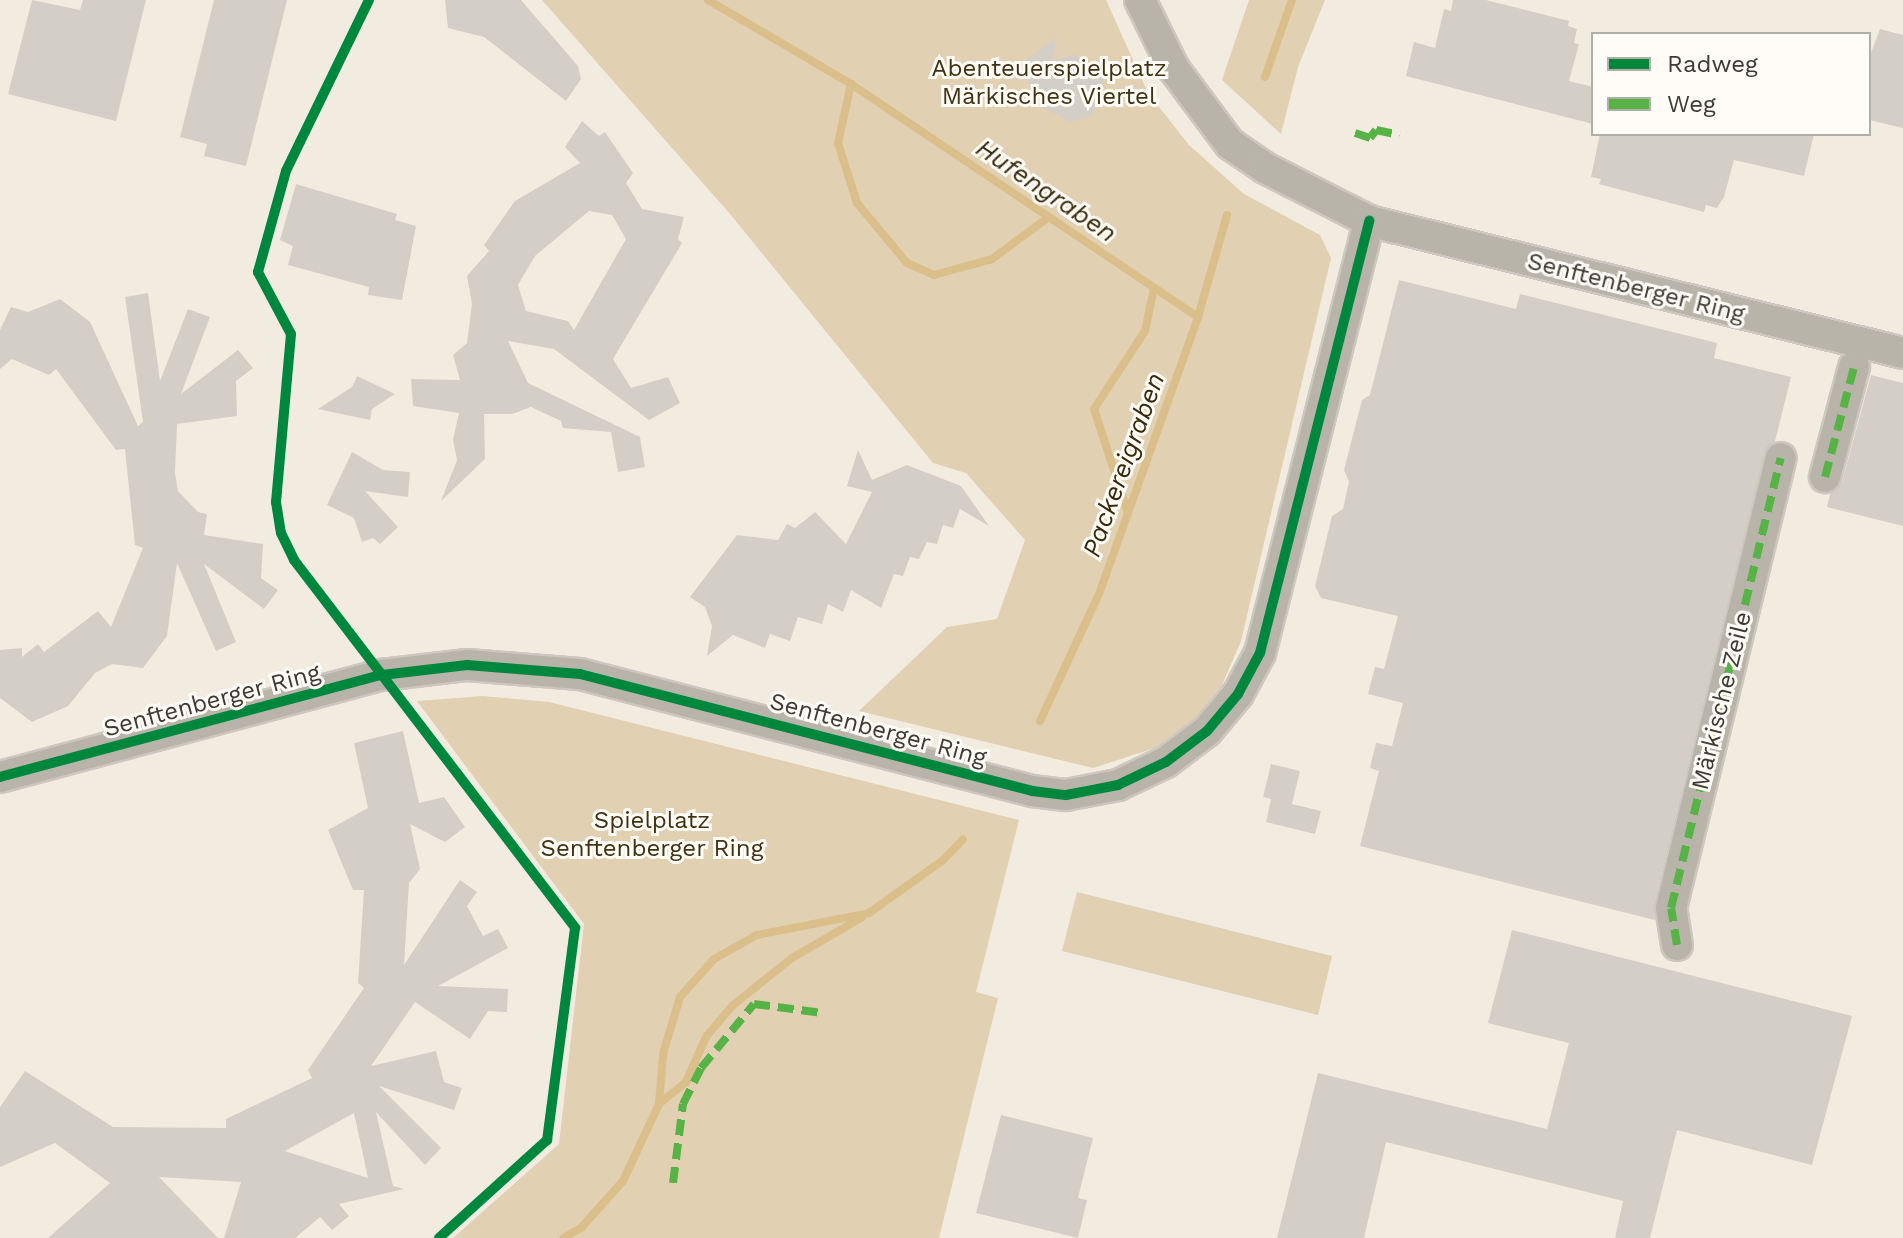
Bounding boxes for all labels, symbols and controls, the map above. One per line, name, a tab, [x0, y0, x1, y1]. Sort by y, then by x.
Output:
legend	[1591, 32, 1871, 136]
text: Radweg	[1667, 50, 1758, 78]
park label: Abenteuerspielplatz Märkisches Viertel	[932, 55, 1166, 111]
text: Weg	[1667, 90, 1716, 118]
water label: Hufengraben	[970, 133, 1122, 249]
street label: Senftenberger Ring	[1524, 247, 1748, 329]
water label: Packereigraben	[1076, 369, 1172, 561]
street label: Märkische Zeile	[1686, 609, 1758, 793]
street label: Senftenberger Ring	[100, 658, 324, 744]
street label: Senftenberger Ring	[766, 687, 990, 773]
park label: Spielplatz Senftenberger Ring	[540, 807, 764, 863]

